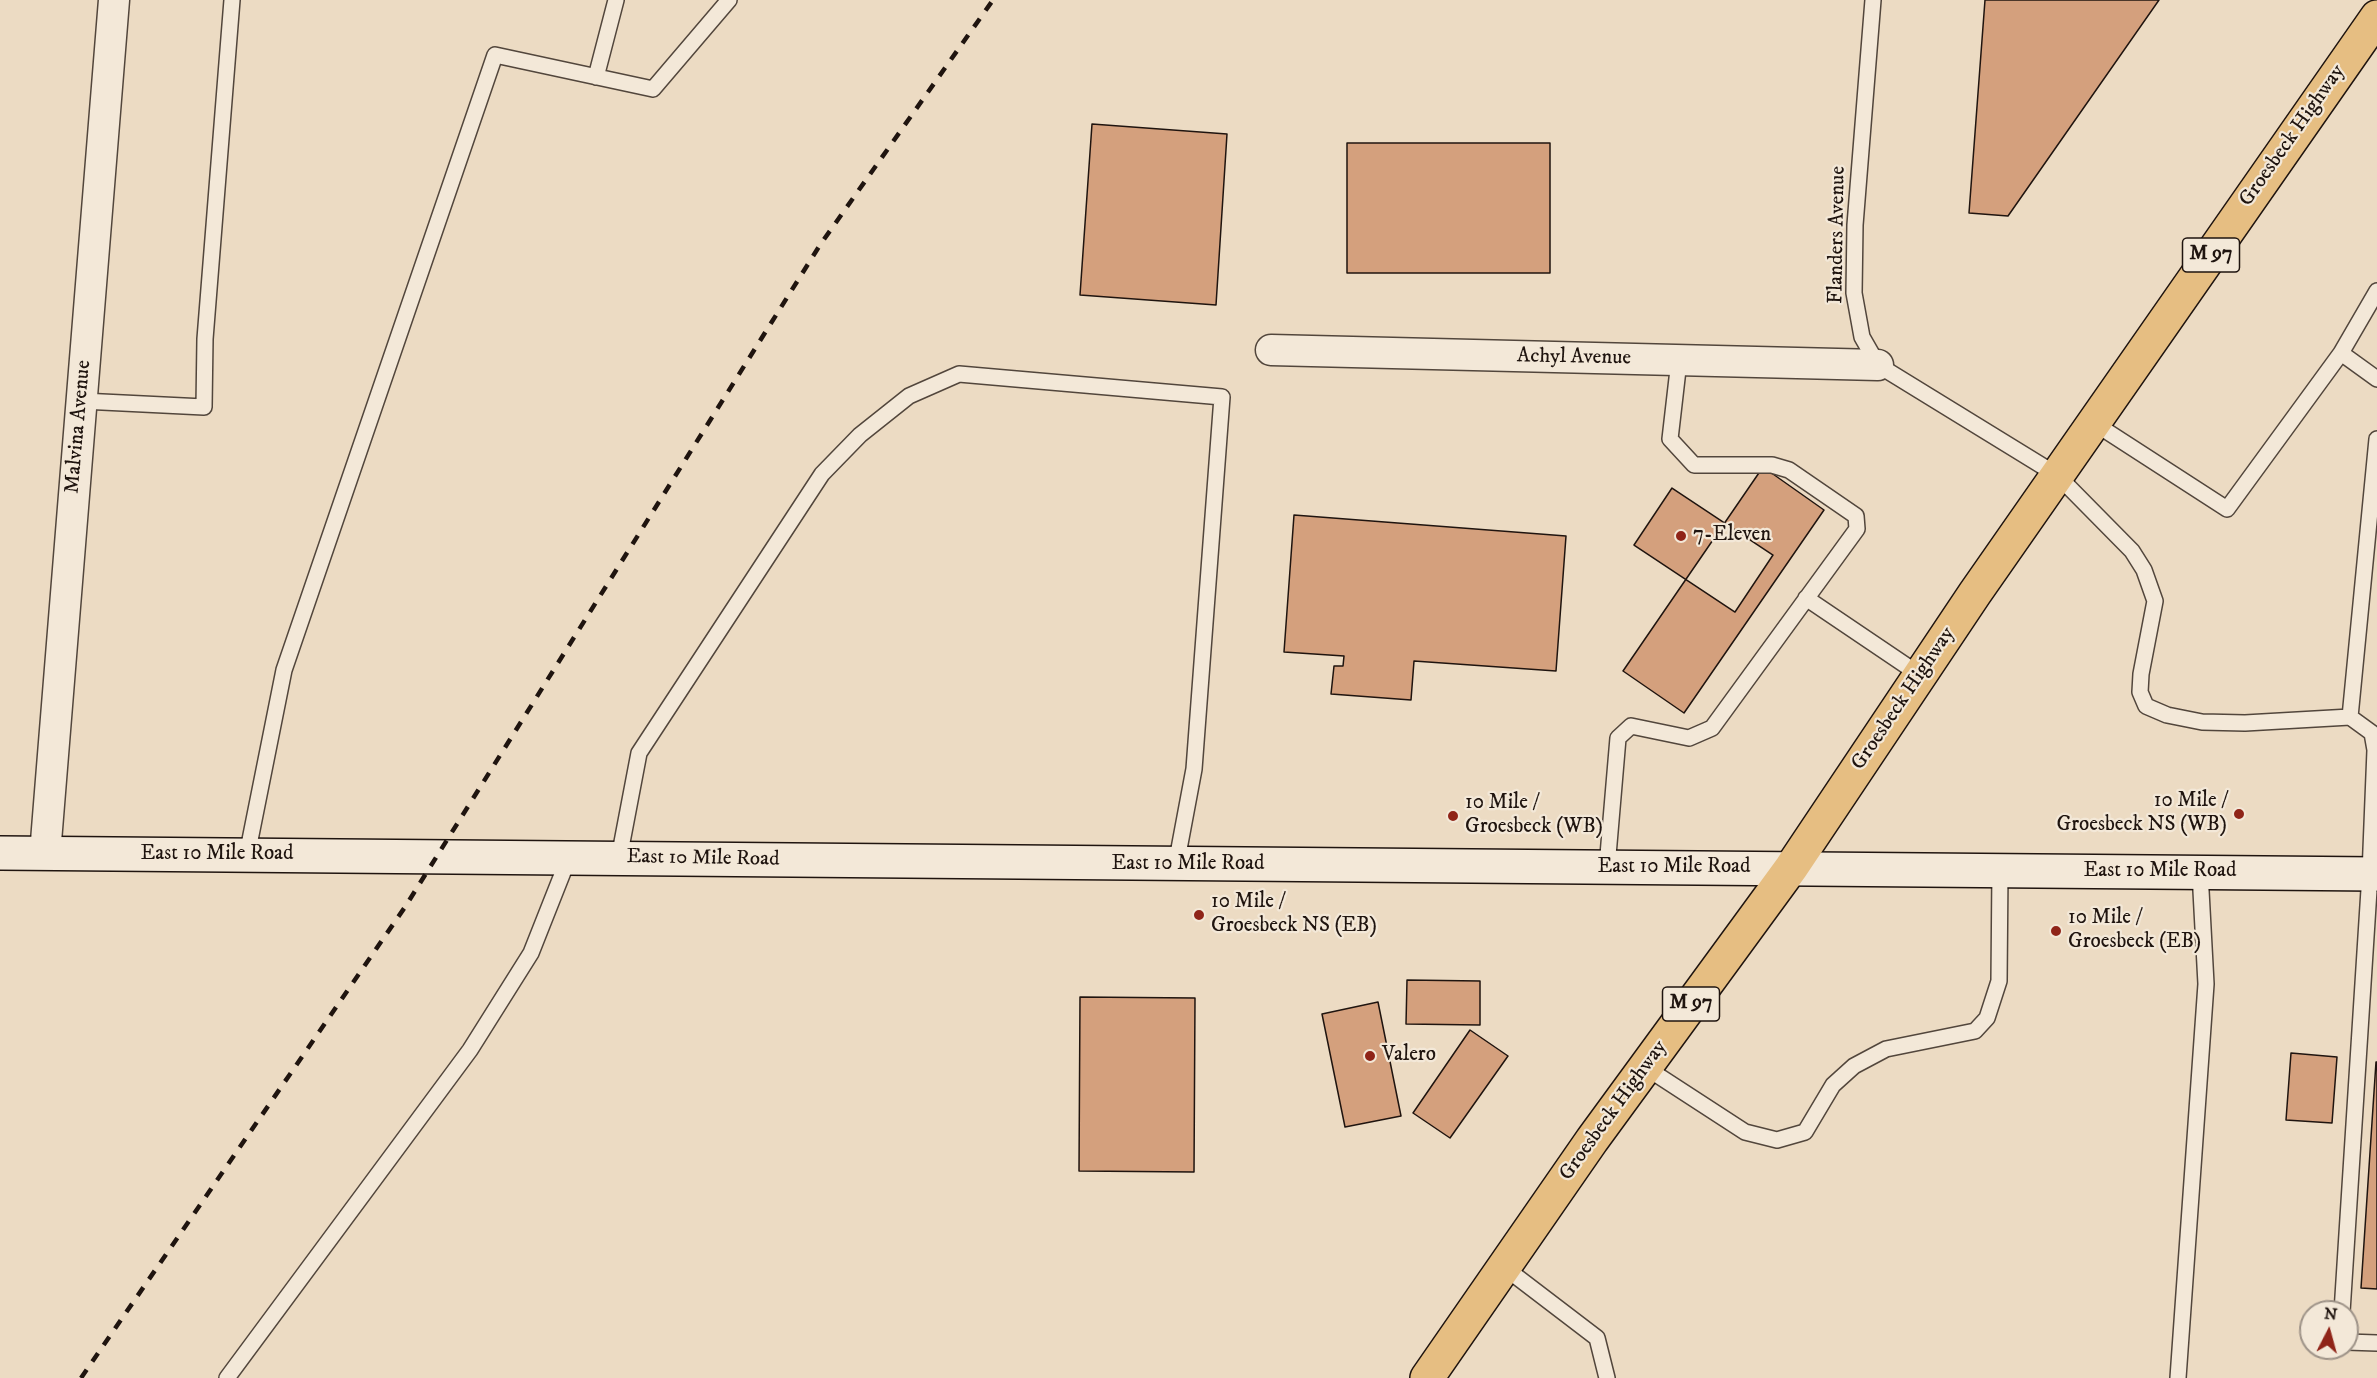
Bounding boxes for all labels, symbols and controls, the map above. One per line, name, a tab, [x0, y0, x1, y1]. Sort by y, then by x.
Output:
street label: Groesbeck Highway	[2235, 60, 2351, 212]
street label: Flanders Avenue	[1824, 166, 1852, 304]
road number: M 97	[2182, 238, 2240, 272]
street label: Achyl Avenue	[1517, 344, 1631, 372]
street label: Malvina Avenue	[61, 359, 97, 495]
place label: 7-Eleven	[1693, 523, 1771, 549]
marker: 7-Eleven	[1674, 529, 1688, 543]
street label: Groesbeck Highway	[1847, 623, 1961, 775]
place label: 10 Mile / Groesbeck NS (WB)	[2057, 789, 2227, 839]
place label: 10 Mile / Groesbeck (WB)	[1465, 791, 1603, 841]
marker: 10 Mile / Groesbeck NS (WB)	[2232, 807, 2246, 821]
marker: 10 Mile / Groesbeck (WB)	[1446, 809, 1460, 823]
street label: East 10 Mile Road	[141, 842, 293, 868]
street label: East 10 Mile Road	[626, 845, 780, 873]
street label: East 10 Mile Road	[1112, 852, 1264, 878]
street label: East 10 Mile Road	[1598, 855, 1750, 881]
street label: East 10 Mile Road	[2084, 859, 2236, 885]
place label: 10 Mile / Groesbeck NS (EB)	[1211, 890, 1377, 940]
place label: 10 Mile / Groesbeck (EB)	[2068, 906, 2201, 956]
marker: 10 Mile / Groesbeck NS (EB)	[1192, 908, 1206, 922]
marker: 10 Mile / Groesbeck (EB)	[2049, 924, 2063, 938]
road number: M 97	[1662, 987, 1720, 1021]
street label: Groesbeck Highway	[1555, 1036, 1673, 1186]
place label: Valero	[1382, 1043, 1436, 1069]
marker: Valero	[1363, 1049, 1377, 1063]
north arrow	[2299, 1300, 2359, 1360]
text: N	[2323, 1303, 2338, 1325]

